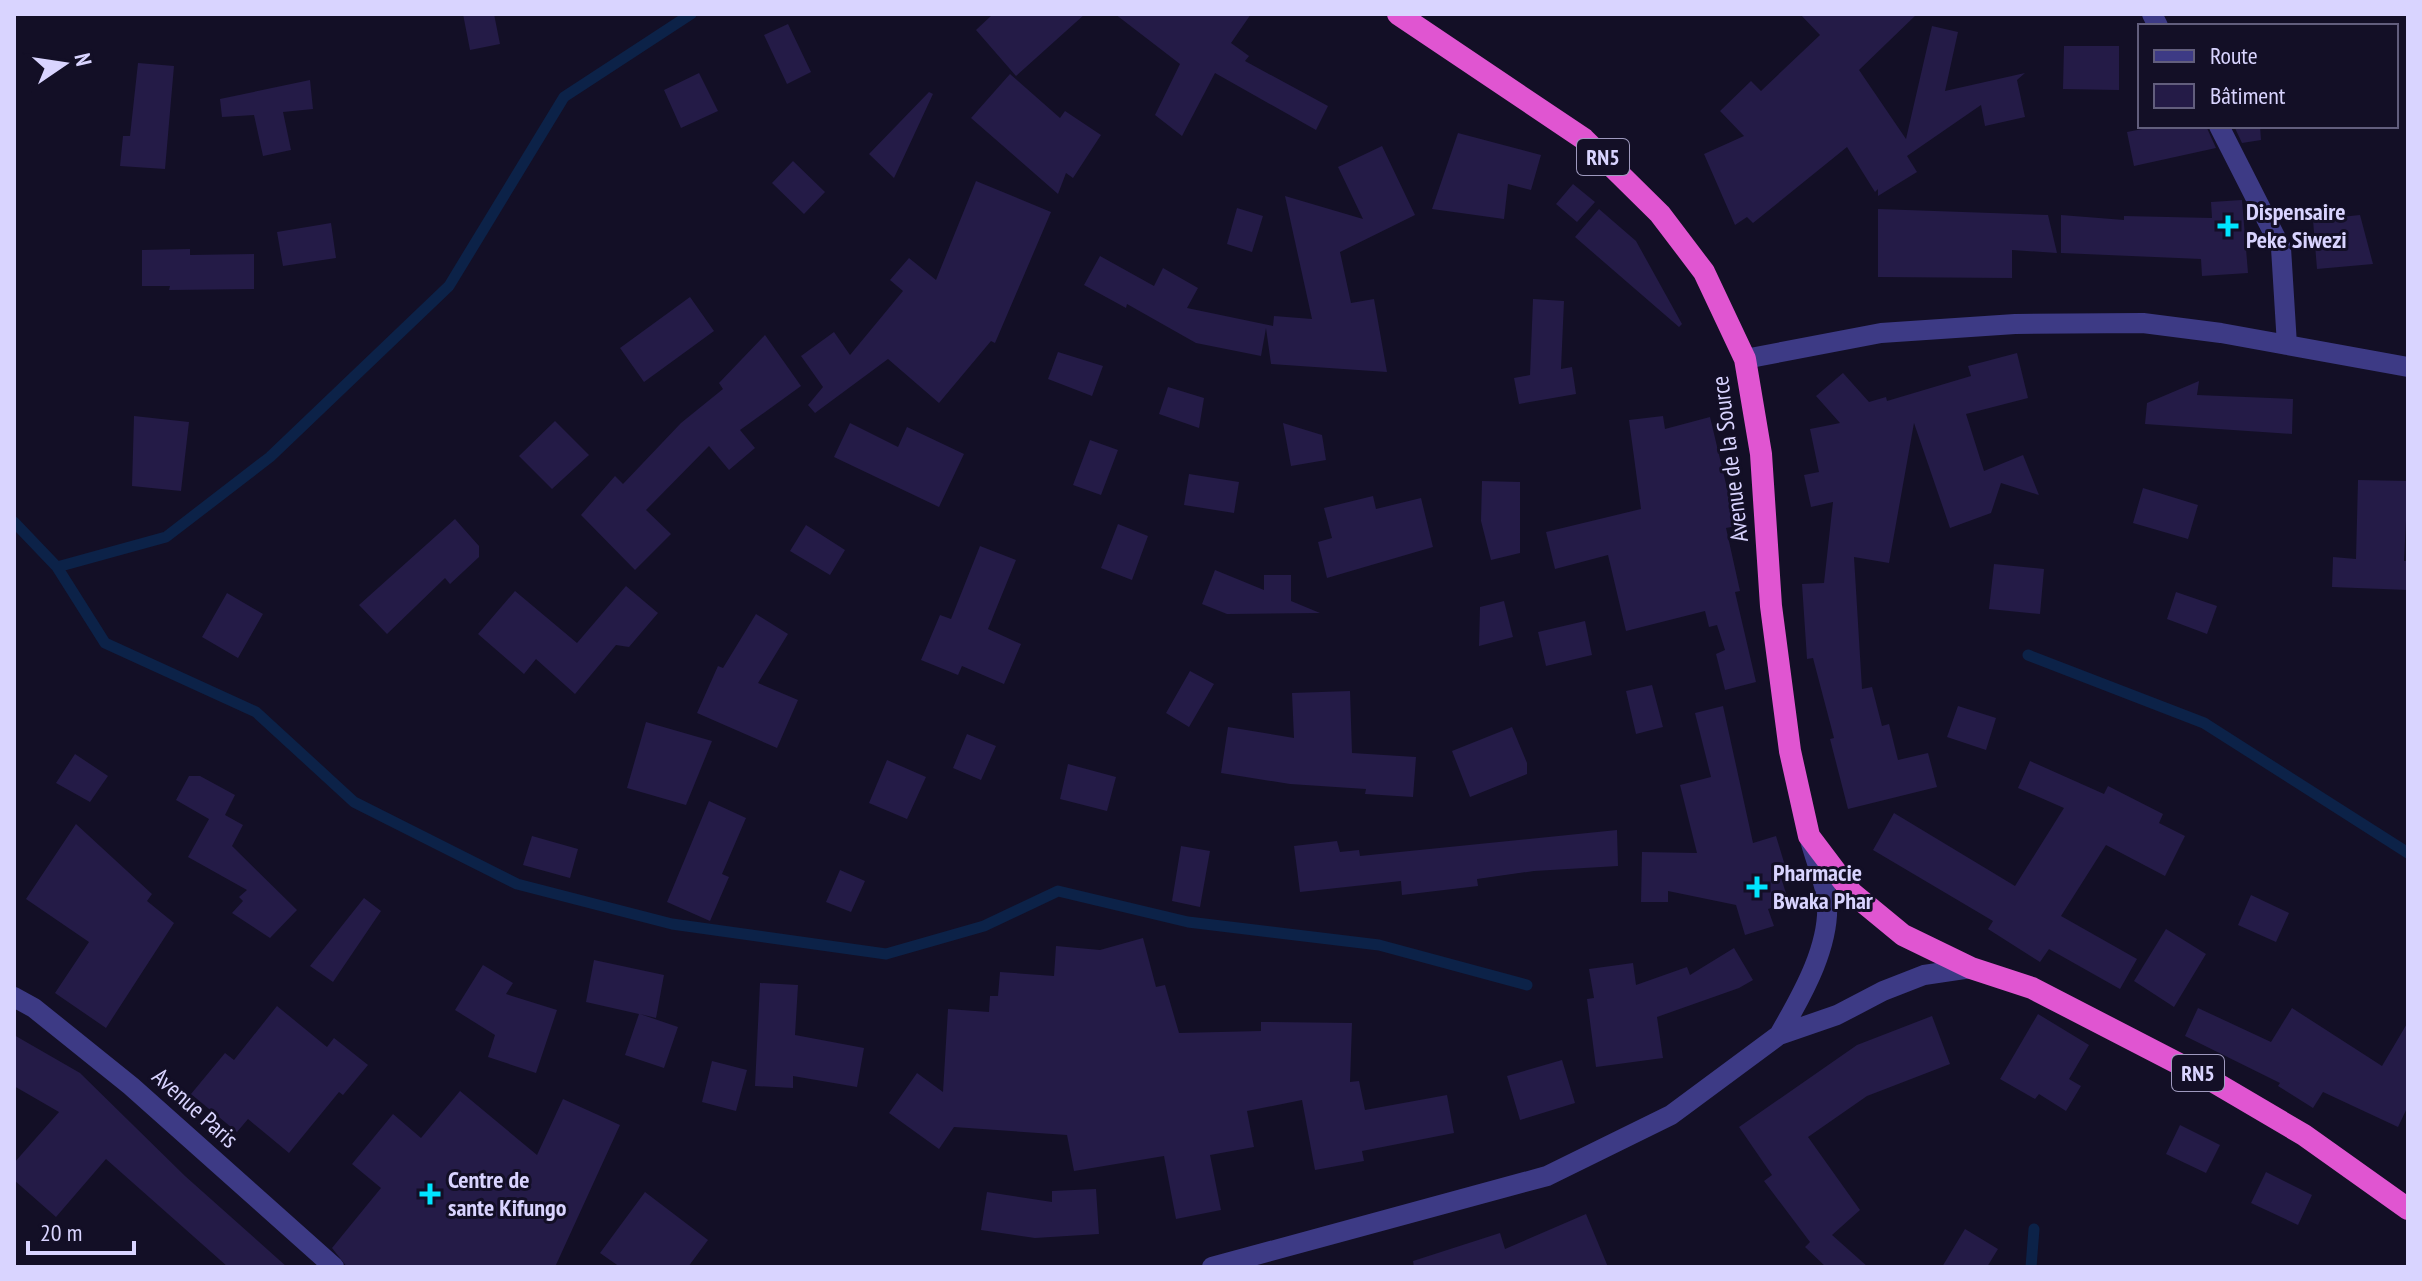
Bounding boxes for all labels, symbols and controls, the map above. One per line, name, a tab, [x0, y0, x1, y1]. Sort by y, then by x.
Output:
north arrow	[24, 24, 104, 104]
legend	[2138, 24, 2398, 128]
text: Route	[2210, 40, 2258, 71]
text: N	[69, 51, 98, 68]
text: Bâtiment	[2210, 80, 2286, 111]
road number: RN5	[1577, 139, 1629, 175]
place label: Dispensaire Peke Siwezi	[2246, 196, 2347, 255]
marker: Dispensaire Peke Siwezi	[2217, 215, 2239, 237]
street label: Avenue de la Source	[1704, 374, 1755, 544]
place label: Pharmacie Bwaka Phar	[1773, 857, 1874, 916]
marker: Pharmacie Bwaka Phar	[1748, 878, 1766, 896]
road number: RN5	[2172, 1055, 2224, 1091]
street label: Avenue Paris	[146, 1061, 245, 1154]
place label: Centre de sante Kifungo	[448, 1164, 567, 1223]
marker: Centre de sante Kifungo	[419, 1183, 441, 1205]
scale bar	[28, 1205, 134, 1255]
text: 20 m	[40, 1217, 82, 1248]

